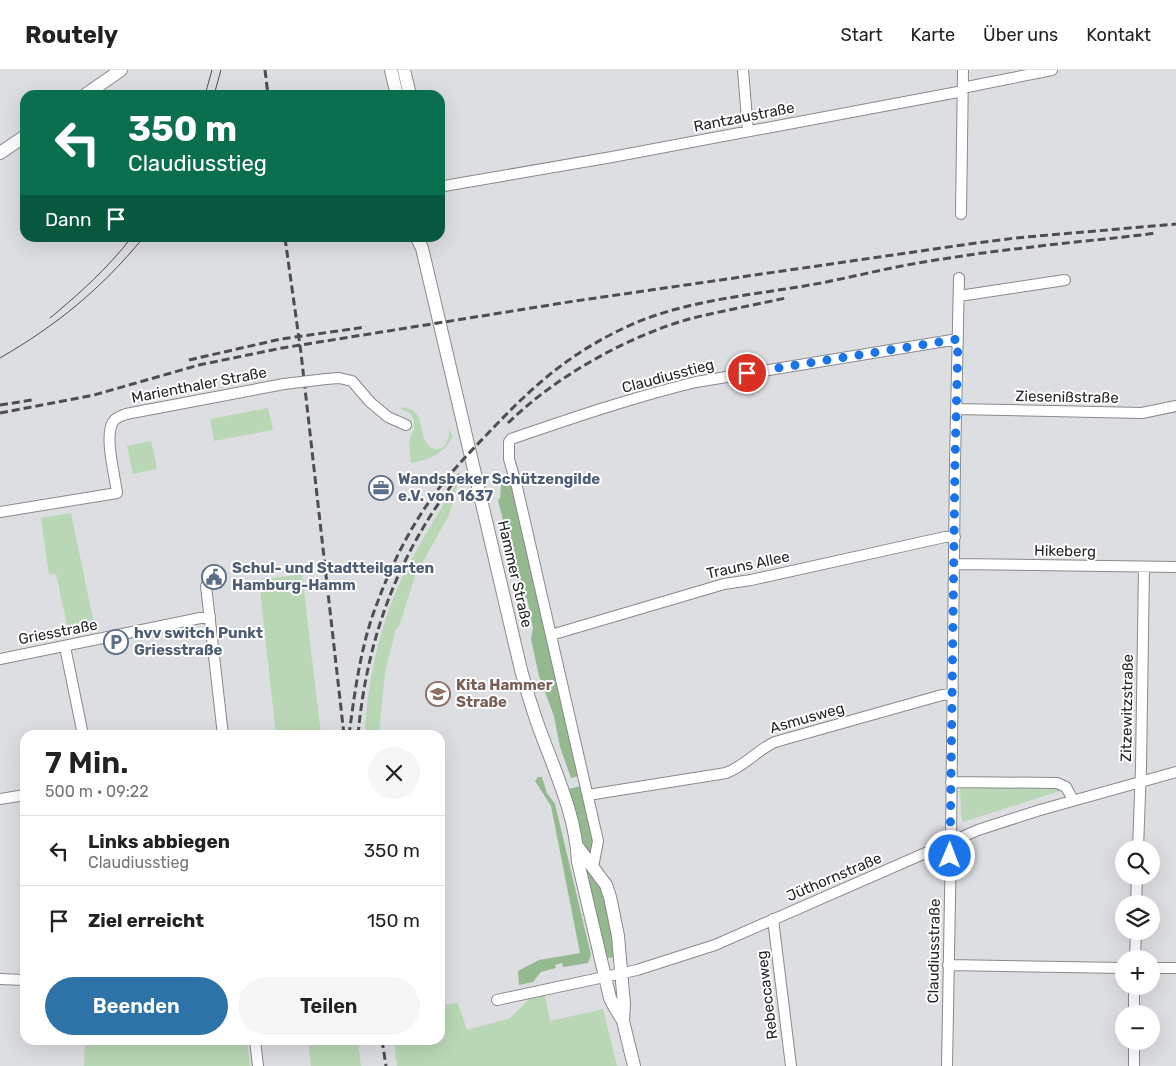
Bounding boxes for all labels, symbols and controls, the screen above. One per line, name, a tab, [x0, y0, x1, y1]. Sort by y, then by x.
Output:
text: Routely	[25, 21, 118, 49]
text: Start	[840, 24, 883, 46]
text: Karte	[911, 24, 955, 46]
text: Über uns	[983, 24, 1058, 46]
text: Kontakt	[1086, 24, 1151, 46]
street label: Rantzaustraße	[692, 98, 796, 136]
text: 350 m	[128, 108, 237, 150]
icon: left	[45, 110, 110, 175]
text: Claudiusstieg	[128, 150, 267, 177]
icon: arrive	[102, 205, 130, 233]
text: Dann	[45, 208, 92, 231]
pin	[726, 352, 768, 394]
street label: Claudiusstieg	[620, 355, 716, 397]
icon: arrive	[733, 359, 761, 387]
street label: Marienthaler Straße	[130, 363, 268, 407]
street label: Ziesenißstraße	[1015, 387, 1119, 407]
place label: Wandsbeker Schützengilde e.V. von 1637	[398, 470, 600, 505]
office icon: Wandsbeker Schützengilde e.V. von 1637	[368, 475, 394, 501]
street label: Hammer Straße	[494, 519, 536, 629]
street label: Hikeberg	[1034, 541, 1096, 561]
street label: Trauns Allee	[705, 547, 791, 583]
place label: Schul- und Stadtteilgarten Hamburg-Hamm	[232, 559, 434, 594]
public building icon: Schul- und Stadtteilgarten Hamburg-Hamm	[201, 564, 227, 590]
street label: Griesstraße	[17, 616, 99, 648]
place label: hvv switch Punkt Griesstraße	[134, 624, 263, 659]
parking icon: hvv switch Punkt Griesstraße	[103, 629, 129, 655]
street label: Zitzewitzstraße	[1117, 654, 1137, 762]
place label: Kita Hammer Straße	[456, 676, 553, 711]
school or university icon: Kita Hammer Straße	[425, 681, 451, 707]
street label: Asmusweg	[768, 699, 846, 737]
text: 7 Min.	[45, 745, 128, 781]
button: close	[368, 747, 420, 799]
text: 500 m · 09:22	[45, 782, 149, 801]
position arrow	[923, 829, 975, 881]
text: Links abbiegen	[88, 830, 230, 853]
icon: left	[45, 837, 73, 865]
text: 350 m	[364, 839, 420, 862]
map controls	[1115, 840, 1160, 1050]
button: search	[1115, 840, 1160, 885]
street label: Jüthornstraße	[784, 849, 884, 905]
text: Claudiusstieg	[88, 853, 189, 872]
button: layers	[1115, 895, 1160, 940]
street label: Claudiusstraße	[924, 898, 944, 1004]
icon: arrive	[45, 907, 73, 935]
text: Ziel erreicht	[88, 909, 204, 932]
text: 150 m	[367, 909, 420, 932]
street label: Rebeccaweg	[753, 950, 781, 1040]
button: +	[1115, 950, 1160, 995]
button: Beenden	[45, 977, 228, 1035]
button: Teilen	[238, 977, 420, 1035]
button: −	[1115, 1005, 1160, 1050]

